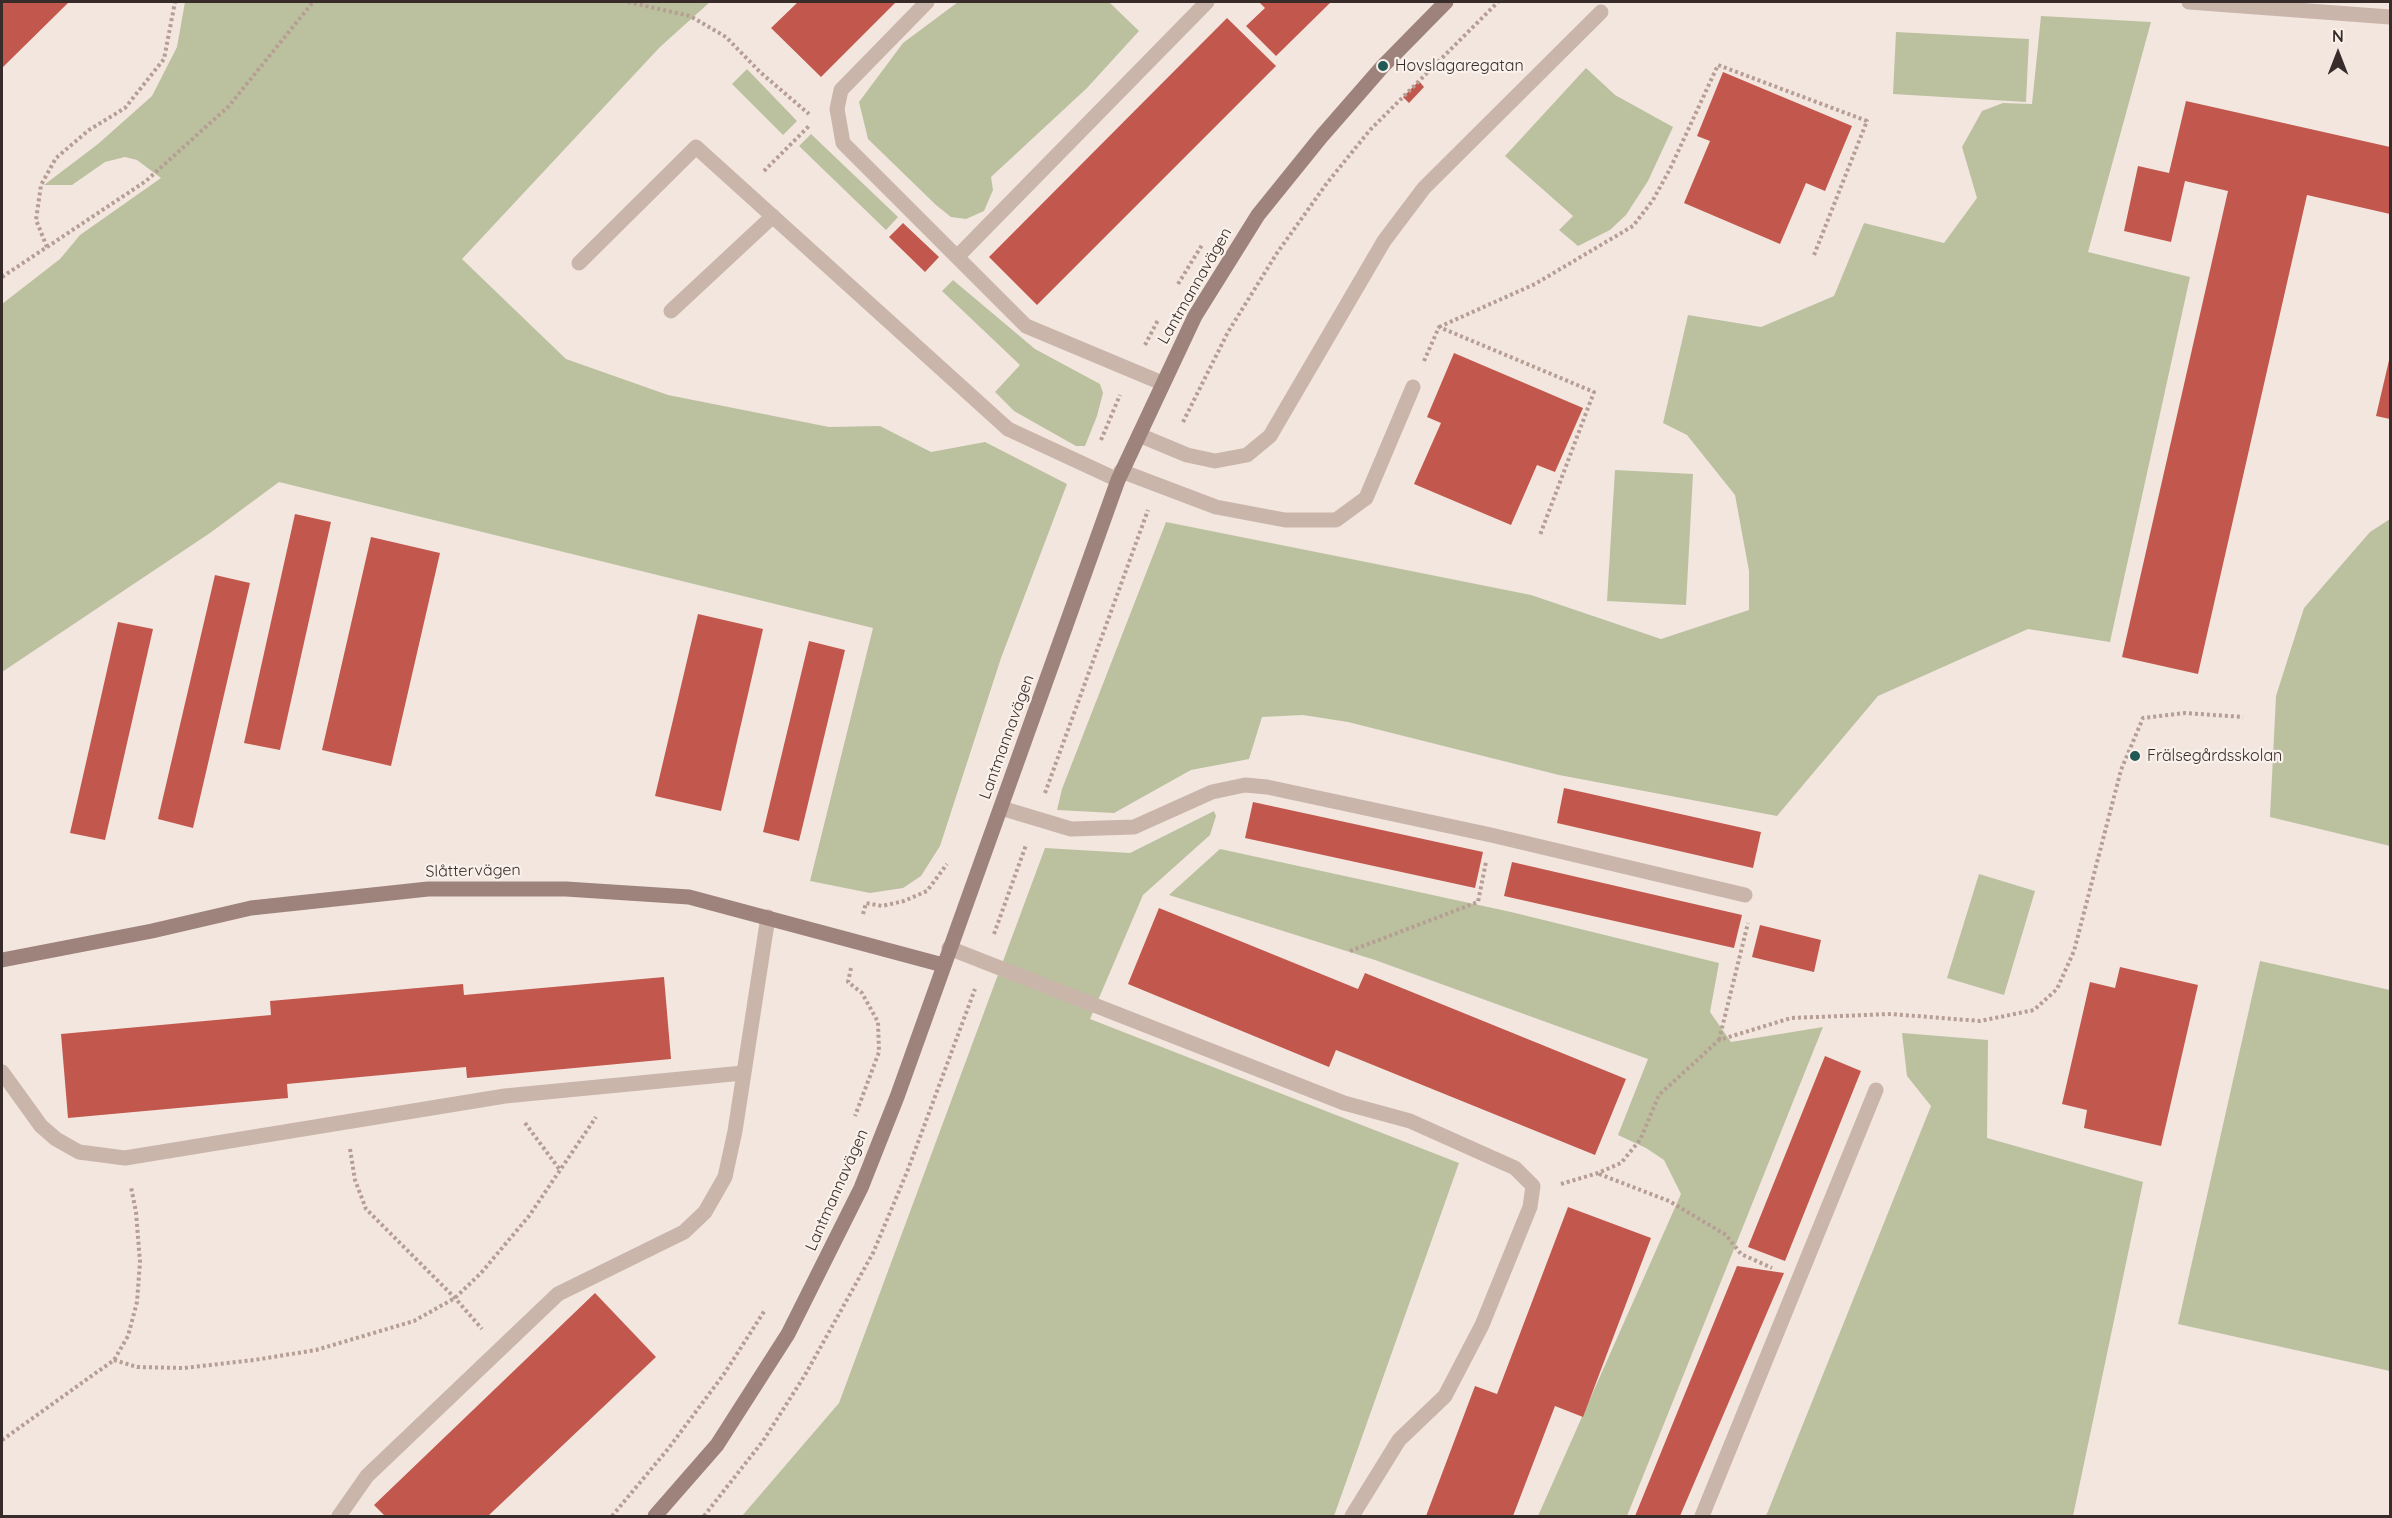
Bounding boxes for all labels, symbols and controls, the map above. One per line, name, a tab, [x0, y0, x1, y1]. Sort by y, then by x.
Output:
north arrow	[2308, 24, 2368, 84]
text: N	[2332, 26, 2344, 46]
place label: Hovslagaregatan	[1395, 56, 1524, 76]
marker: Hovslagaregatan	[1376, 59, 1390, 73]
street label: Lantmannavägen	[1154, 224, 1236, 348]
street label: Lantmannavägen	[976, 672, 1038, 802]
place label: Frälsegårdsskolan	[2147, 746, 2282, 766]
marker: Frälsegårdsskolan	[2128, 749, 2142, 763]
street label: Slåttervägen	[425, 861, 521, 881]
street label: Lantmannavägen	[802, 1126, 872, 1254]

